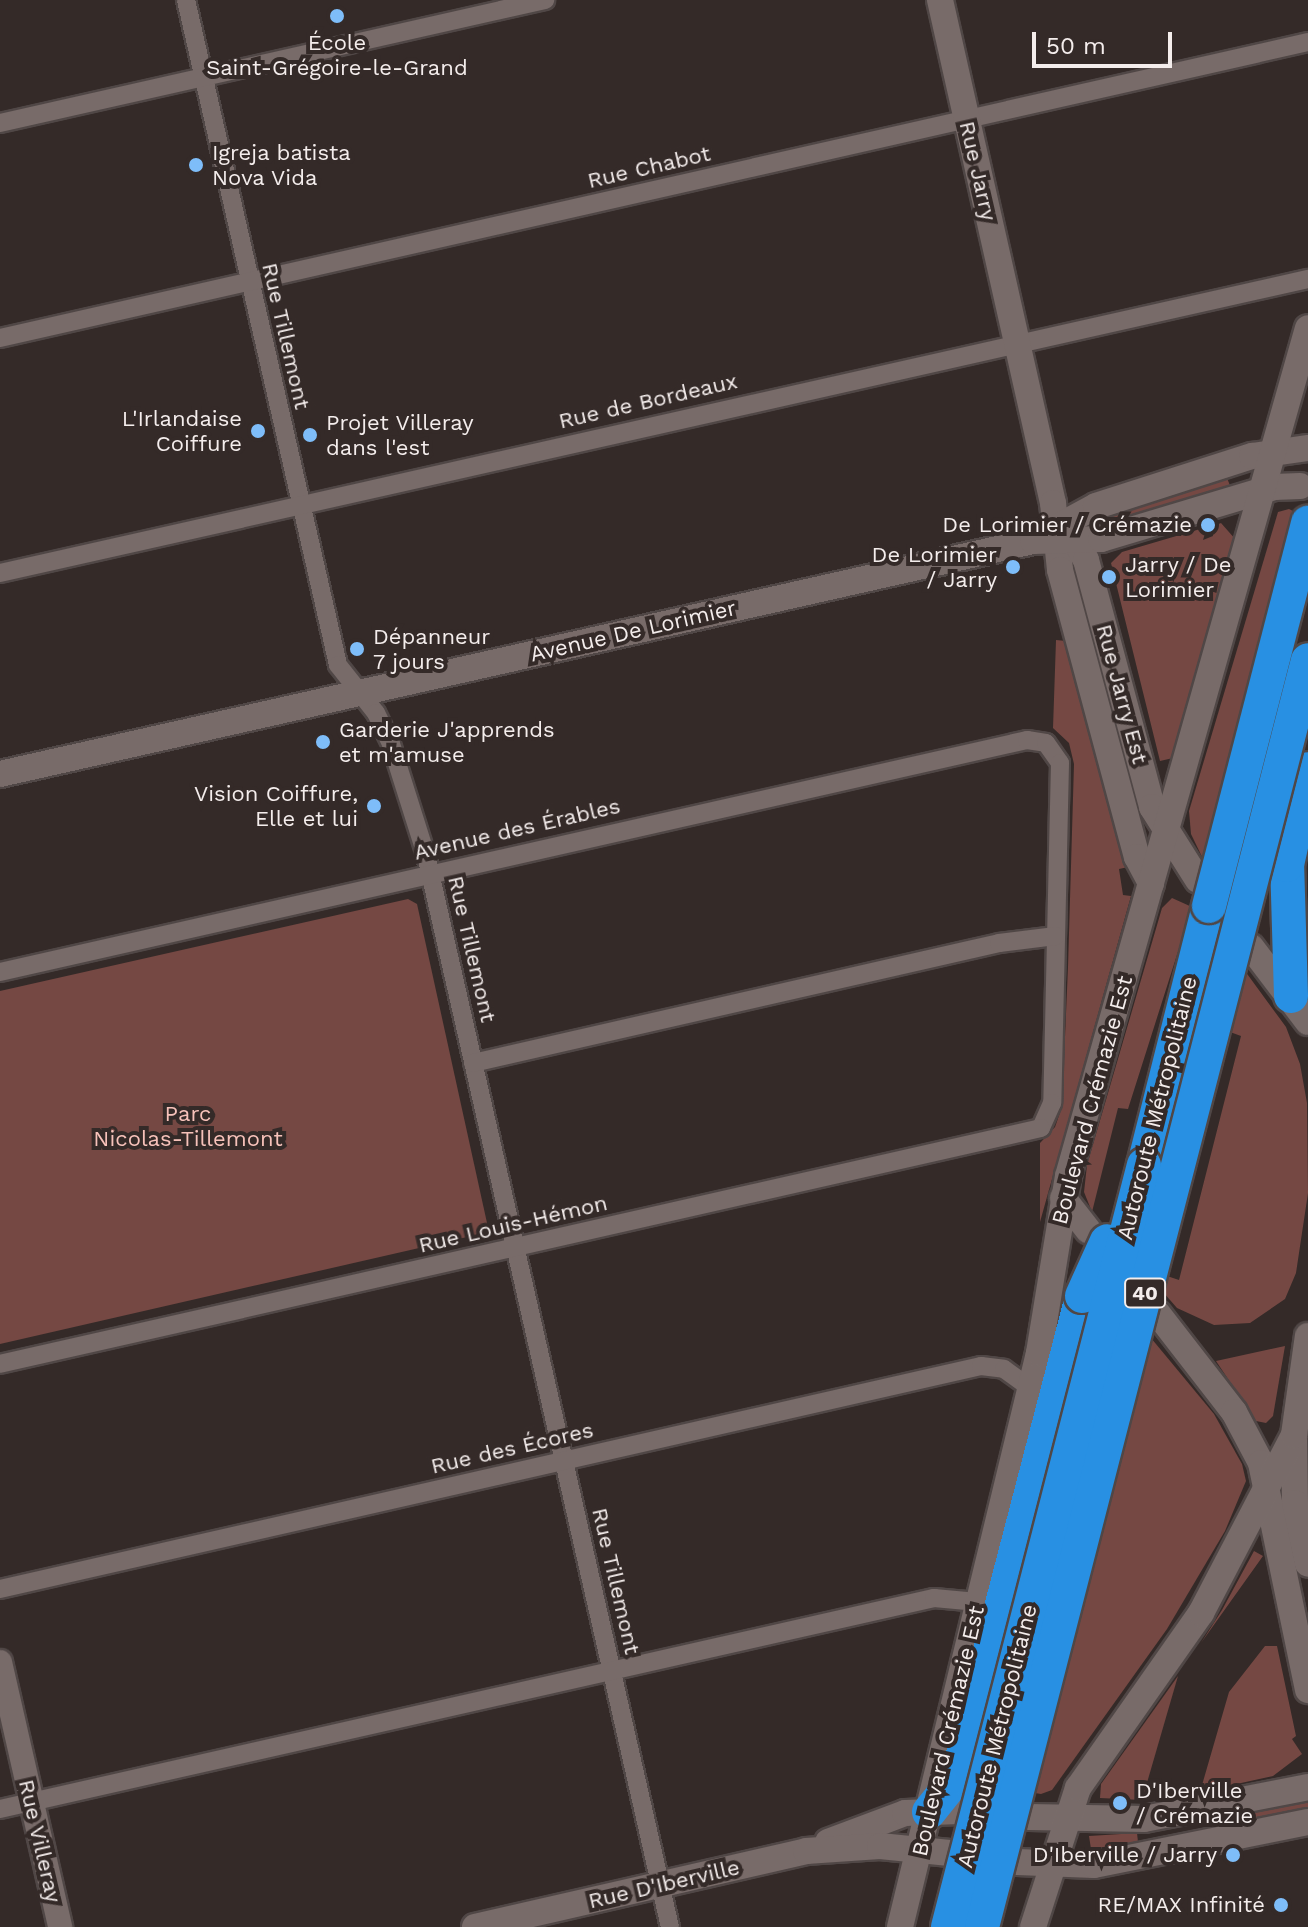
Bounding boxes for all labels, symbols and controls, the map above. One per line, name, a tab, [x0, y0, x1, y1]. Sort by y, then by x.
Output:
marker: École Saint-Grégoire-le-Grand	[328, 7, 346, 25]
scale bar	[1036, 16, 1176, 66]
place label: École Saint-Grégoire-le-Grand	[206, 29, 468, 80]
text: 50 m	[1046, 32, 1106, 60]
street label: Rue Jarry	[954, 118, 1002, 224]
place label: Igreja batista Nova Vida	[212, 139, 351, 190]
street label: Rue Chabot	[585, 140, 713, 194]
marker: Igreja batista Nova Vida	[187, 156, 205, 174]
street label: Rue Tillemont	[256, 260, 316, 412]
street label: Rue de Bordeaux	[556, 368, 740, 434]
place label: L'Irlandaise Coiffure	[122, 405, 242, 456]
place label: Projet Villeray dans l'est	[326, 409, 474, 460]
marker: L'Irlandaise Coiffure	[249, 422, 267, 440]
marker: Projet Villeray dans l'est	[301, 426, 319, 444]
place label: De Lorimier / Crémazie	[942, 512, 1192, 538]
marker: De Lorimier / Crémazie	[1199, 516, 1217, 534]
place label: De Lorimier / Jarry	[872, 541, 997, 592]
place label: Jarry / De Lorimier	[1125, 551, 1232, 602]
marker: De Lorimier / Jarry	[1004, 558, 1022, 576]
marker: Jarry / De Lorimier	[1100, 568, 1118, 586]
street label: Avenue De Lorimier	[527, 594, 739, 668]
street label: Rue Jarry Est	[1091, 621, 1153, 767]
place label: Dépanneur 7 jours	[373, 623, 490, 674]
marker: Dépanneur 7 jours	[348, 640, 366, 658]
place label: Garderie J'apprends et m'amuse	[339, 716, 555, 768]
marker: Garderie J'apprends et m'amuse	[314, 733, 332, 751]
place label: Vision Coiffure, Elle et lui	[194, 780, 358, 832]
street label: Avenue des Érables	[411, 792, 623, 866]
marker: Vision Coiffure, Elle et lui	[365, 797, 383, 815]
street label: Rue Tillemont	[442, 873, 502, 1025]
street label: Boulevard Crémazie Est	[1046, 973, 1138, 1227]
street label: Autoroute Métropolitaine	[1111, 974, 1203, 1242]
park label: Parc Nicolas-Tillemont	[93, 1100, 283, 1152]
street label: Rue Louis-Hémon	[416, 1189, 610, 1259]
road number: 40	[1123, 1277, 1167, 1309]
street label: Rue des Écores	[428, 1416, 596, 1480]
street label: Rue Tillemont	[586, 1505, 646, 1657]
street label: Autoroute Métropolitaine	[951, 1602, 1043, 1870]
street label: Boulevard Crémazie Est	[906, 1603, 990, 1859]
street label: Rue Villeray	[13, 1777, 67, 1905]
place label: D'Iberville / Crémazie	[1136, 1777, 1253, 1828]
marker: D'Iberville / Crémazie	[1111, 1794, 1129, 1812]
place label: D'Iberville / Jarry	[1032, 1842, 1217, 1868]
marker: D'Iberville / Jarry	[1224, 1846, 1242, 1864]
street label: Rue D'Iberville	[586, 1854, 742, 1914]
place label: RE/MAX Infinité	[1097, 1892, 1265, 1918]
marker: RE/MAX Infinité	[1272, 1896, 1290, 1914]

